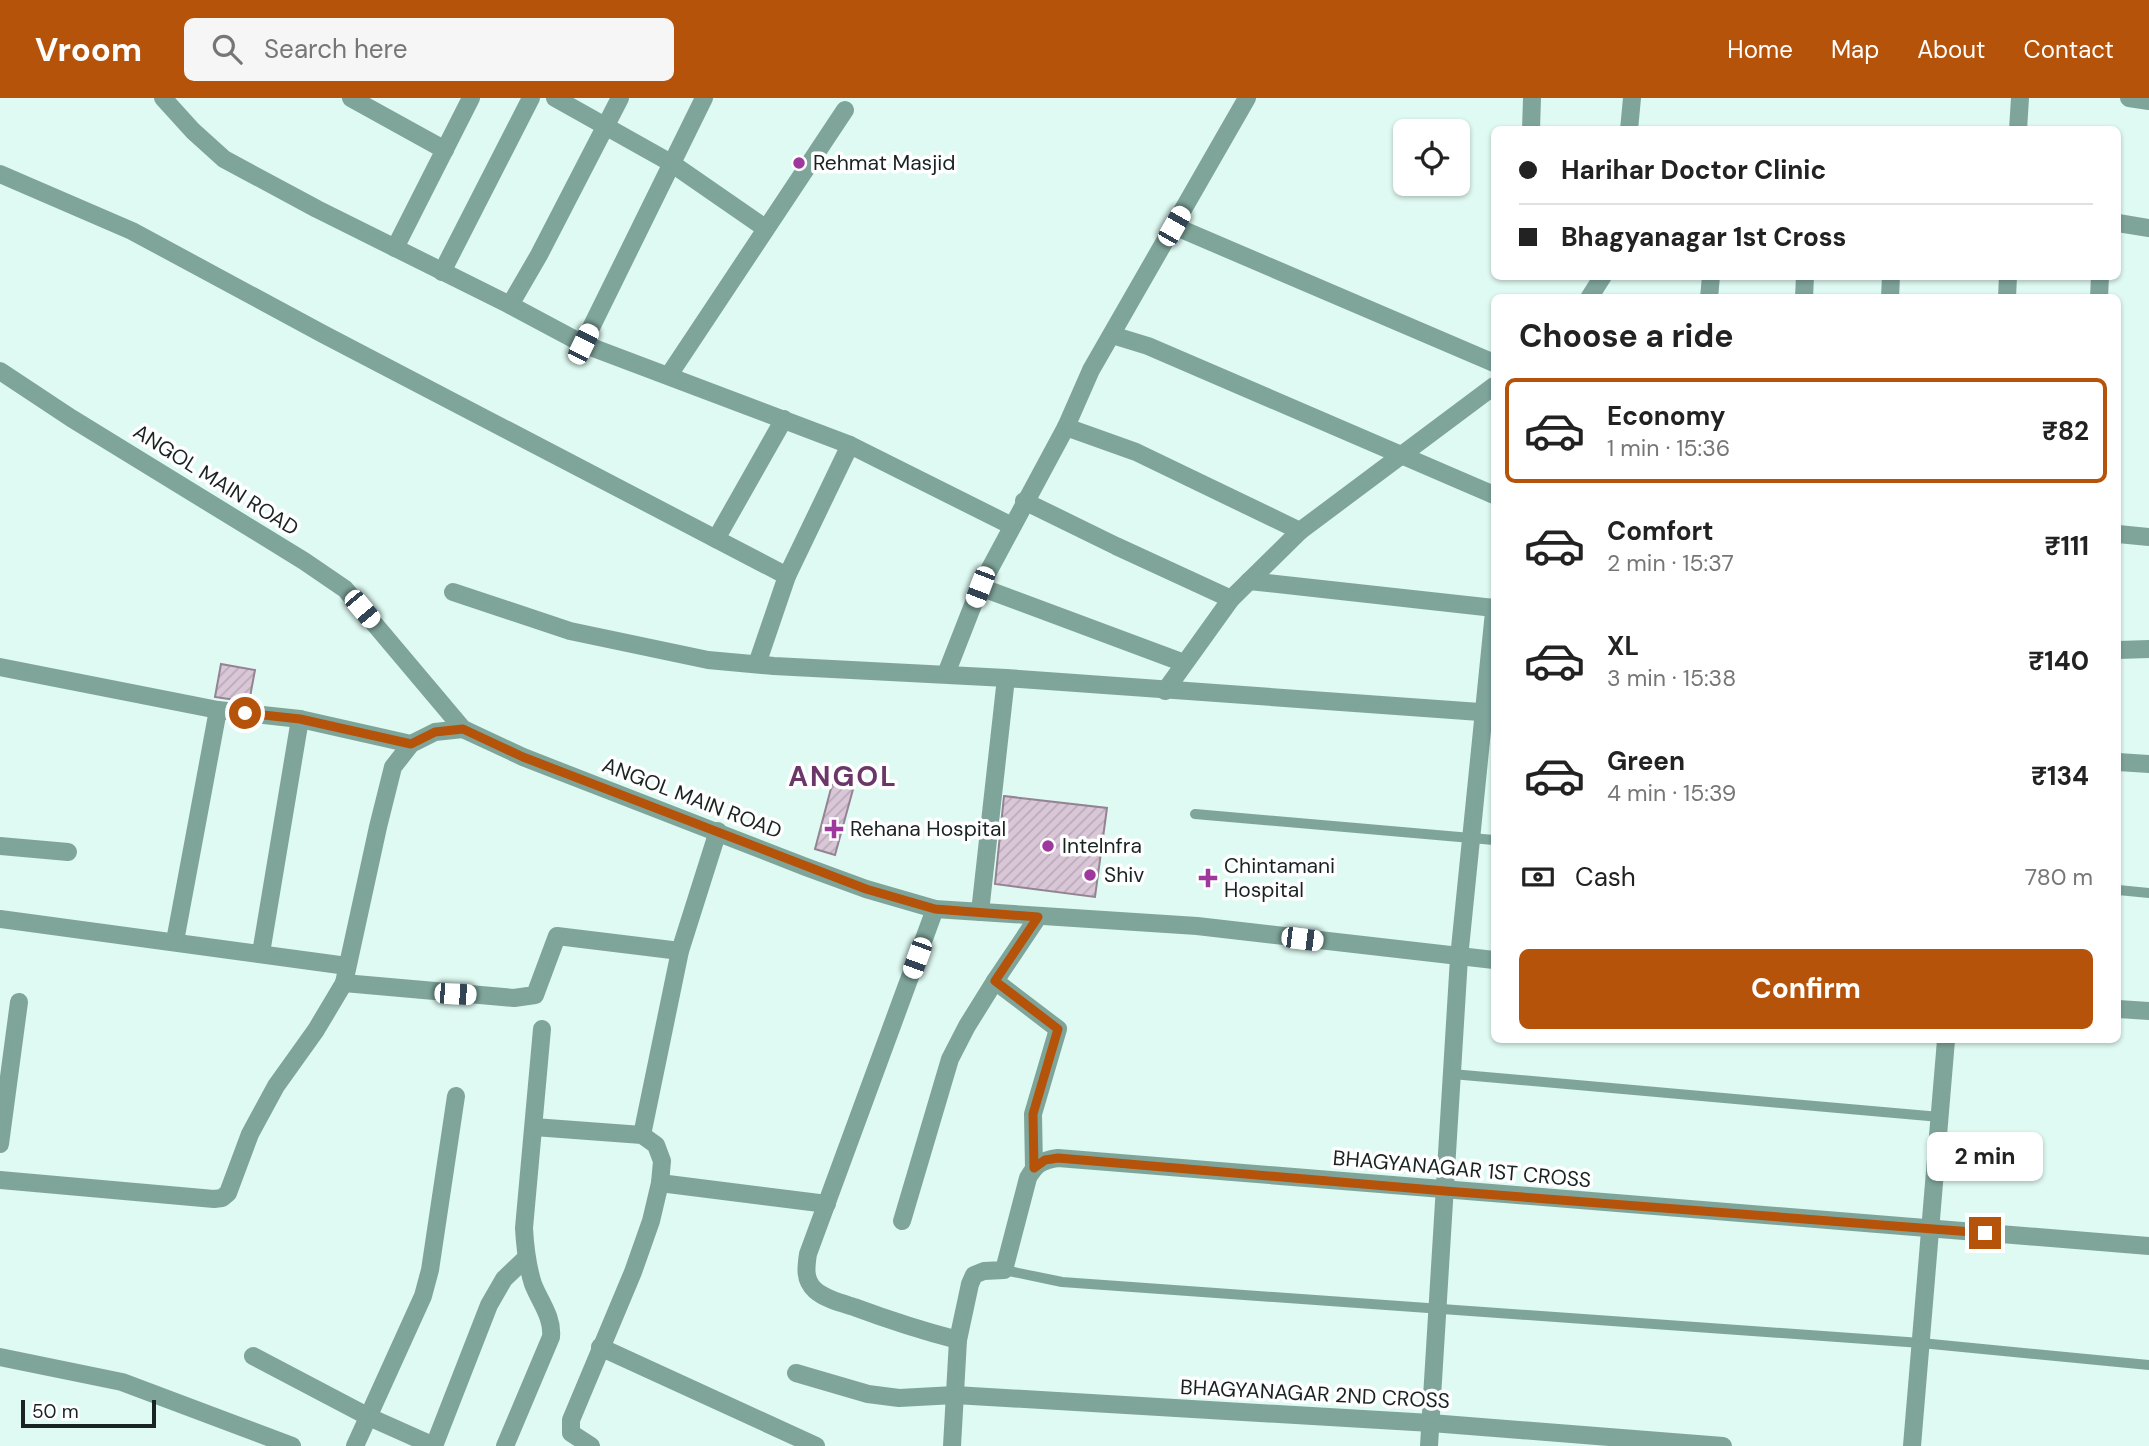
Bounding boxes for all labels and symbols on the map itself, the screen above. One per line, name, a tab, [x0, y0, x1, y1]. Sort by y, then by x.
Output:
place label: Rehmat Masjid	[813, 149, 955, 177]
marker: Rehmat Masjid	[791, 155, 807, 171]
car	[1155, 203, 1194, 249]
car	[565, 321, 602, 367]
street label: ANGOL MAIN ROAD	[128, 418, 304, 542]
car	[963, 564, 998, 610]
car	[341, 586, 384, 632]
route start	[229, 697, 261, 729]
street label: ANGOL MAIN ROAD	[598, 751, 786, 845]
district label: ANGOL	[788, 758, 898, 795]
place label: Rehana Hospital	[850, 815, 1006, 843]
marker: Rehana Hospital	[824, 819, 844, 839]
place label: Intelnfra	[1062, 832, 1142, 860]
marker: Intelnfra	[1040, 838, 1056, 854]
place label: Chintamani Hospital	[1224, 852, 1335, 904]
place label: Shiv	[1104, 861, 1144, 889]
marker: Shiv	[1082, 867, 1098, 883]
marker: Chintamani Hospital	[1198, 868, 1218, 888]
car	[1280, 926, 1325, 952]
car	[900, 935, 935, 981]
car	[434, 982, 477, 1006]
callout: 2 min	[1927, 1132, 2043, 1180]
street label: BHAGYANAGAR 1ST CROSS	[1332, 1144, 1592, 1194]
route end	[1969, 1217, 2001, 1249]
street label: BHAGYANAGAR 2ND CROSS	[1179, 1373, 1451, 1415]
scale bar	[21, 1397, 156, 1429]

